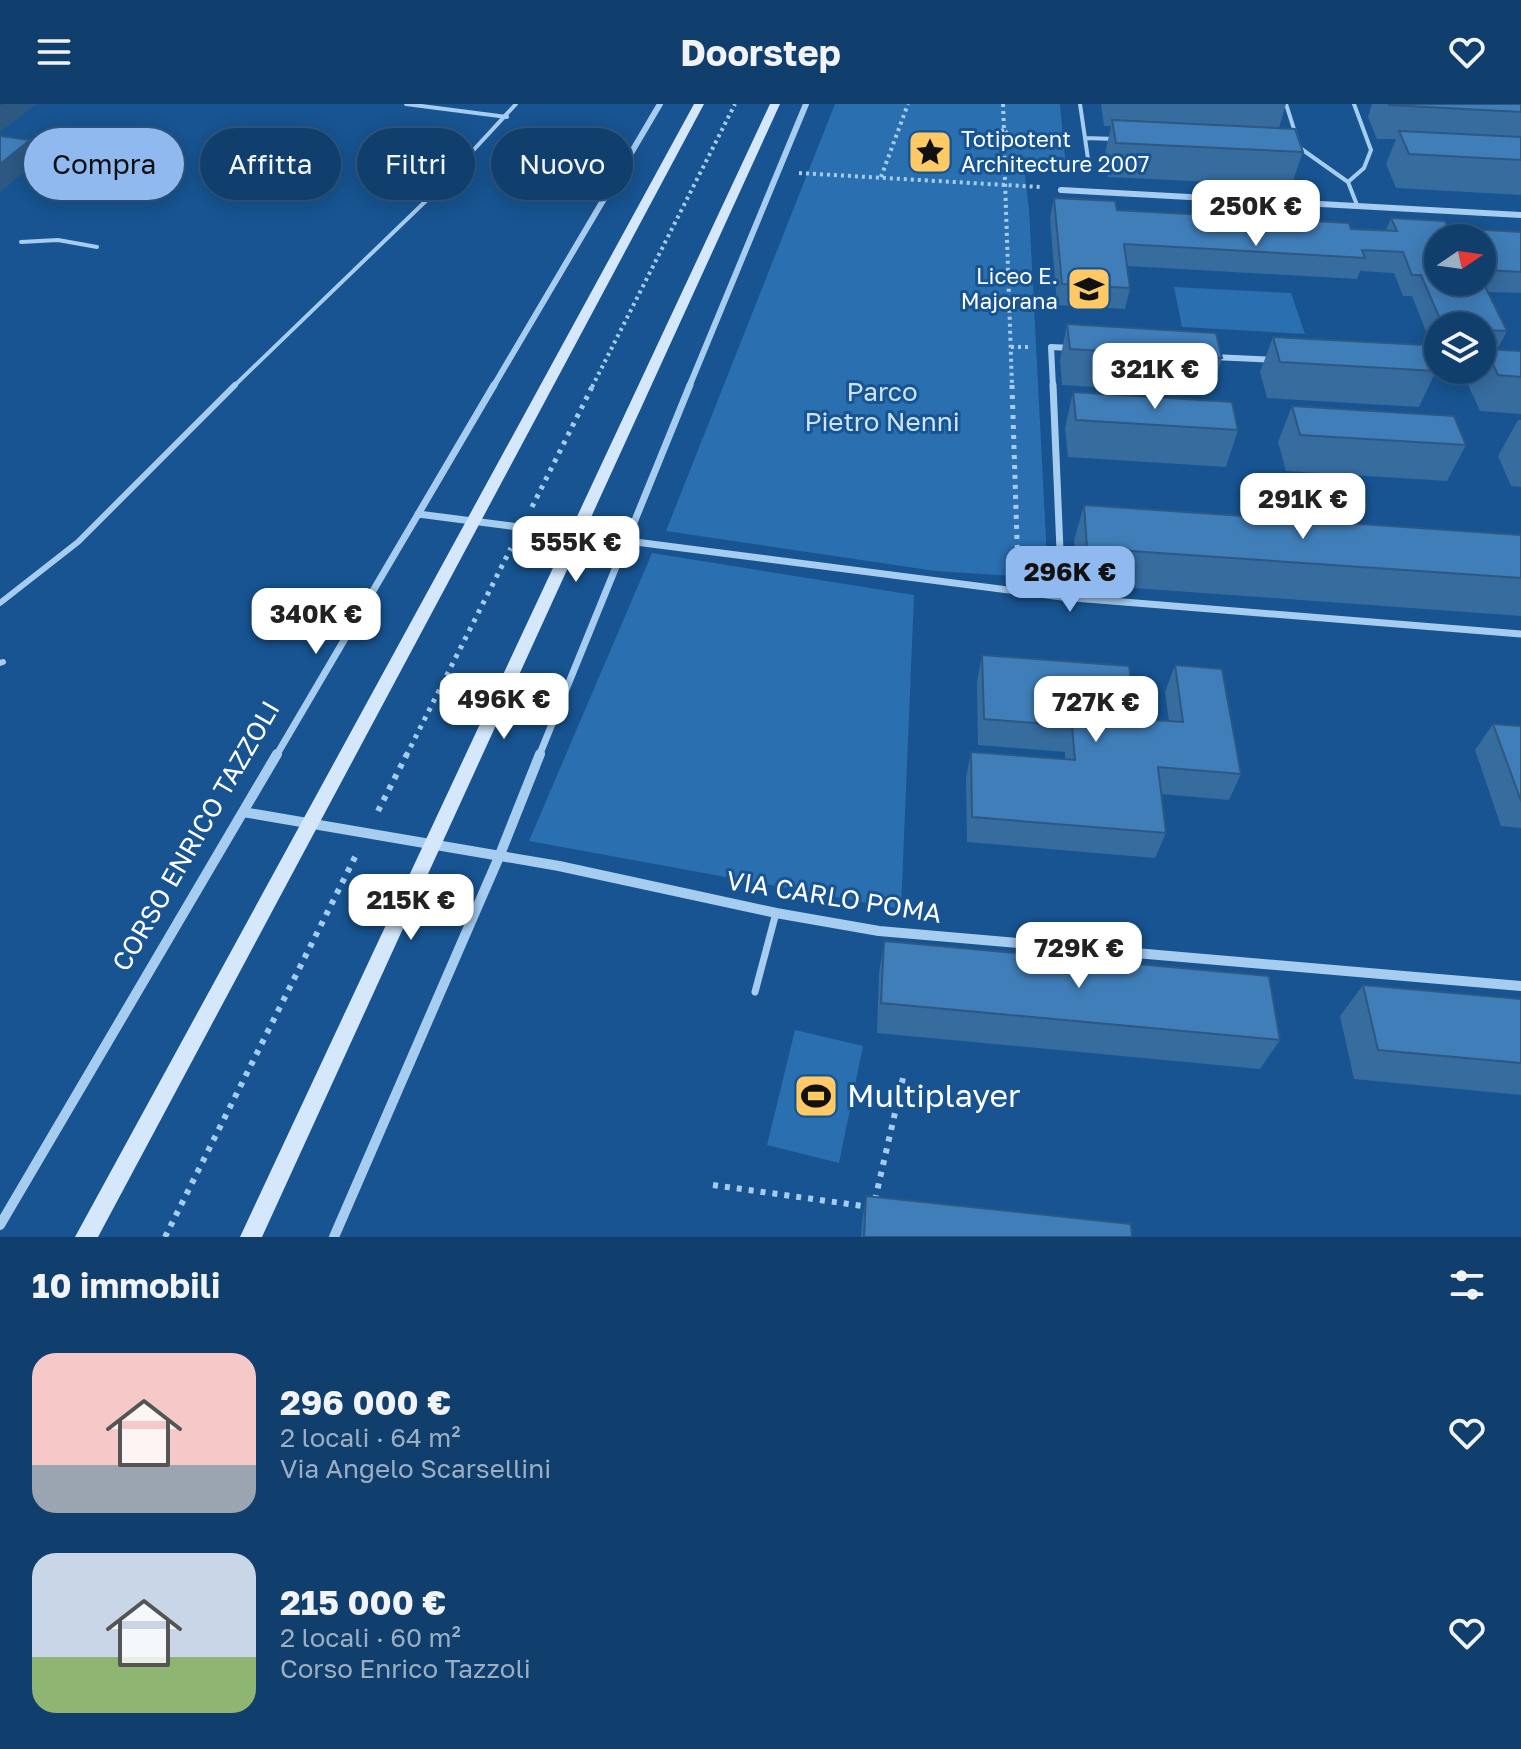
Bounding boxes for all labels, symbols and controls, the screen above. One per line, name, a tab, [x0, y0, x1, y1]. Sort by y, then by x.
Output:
icon: menu	[32, 30, 76, 74]
icon: heart	[1445, 30, 1489, 74]
text: Doorstep	[680, 31, 841, 74]
place label: Totipotent Architecture 2007	[961, 125, 1150, 177]
chip: Compra	[24, 128, 184, 200]
chip: Affitta	[200, 128, 341, 200]
chip: Filtri	[357, 128, 475, 200]
chip: Nuovo	[491, 128, 633, 200]
place icon: Totipotent Architecture 2007	[906, 128, 954, 176]
pin: 250K €	[1191, 180, 1321, 248]
text: 250K €	[1210, 190, 1302, 221]
north arrow	[1424, 224, 1496, 296]
map controls	[1424, 224, 1496, 384]
place label: Liceo E. Majorana	[961, 262, 1058, 314]
school or university icon: Liceo E. Majorana	[1065, 265, 1113, 313]
button: layers	[1424, 312, 1496, 384]
pin: 321K €	[1090, 343, 1220, 411]
text: 321K €	[1111, 353, 1199, 384]
park label: Parco Pietro Nenni	[804, 376, 960, 437]
pin: 291K €	[1238, 473, 1368, 541]
text: 291K €	[1258, 483, 1348, 514]
pin: 555K €	[511, 516, 641, 584]
text: 555K €	[530, 526, 622, 557]
pin: 296K €	[1005, 546, 1135, 614]
text: 296K €	[1024, 556, 1116, 587]
pin: 340K €	[251, 588, 381, 656]
text: 340K €	[270, 598, 362, 629]
pin: 496K €	[439, 673, 569, 741]
pin: 727K €	[1031, 676, 1161, 744]
text: 496K €	[458, 683, 550, 714]
text: 727K €	[1052, 686, 1140, 717]
street label: CORSO ENRICO TAZZOLI	[105, 695, 286, 976]
street label: VIA CARLO POMA	[724, 864, 944, 929]
pin: 215K €	[346, 874, 476, 942]
text: 215K €	[367, 884, 455, 915]
pin: 729K €	[1014, 922, 1144, 990]
text: 729K €	[1034, 932, 1124, 963]
sports icon: Multiplayer	[792, 1072, 840, 1120]
place label: Multiplayer	[847, 1076, 1021, 1114]
icon: filters	[1445, 1263, 1489, 1307]
text: 10 immobili	[32, 1265, 220, 1305]
text: 296 000 €	[280, 1382, 451, 1422]
icon: home	[96, 1385, 192, 1481]
icon: heart	[1445, 1411, 1489, 1455]
text: 2 locali · 64 m²	[280, 1422, 461, 1453]
text: Via Angelo Scarsellini	[280, 1453, 551, 1484]
text: 215 000 €	[280, 1582, 446, 1622]
icon: home	[96, 1585, 192, 1681]
icon: heart	[1445, 1611, 1489, 1655]
text: 2 locali · 60 m²	[280, 1622, 461, 1653]
text: Corso Enrico Tazzoli	[280, 1653, 531, 1684]

